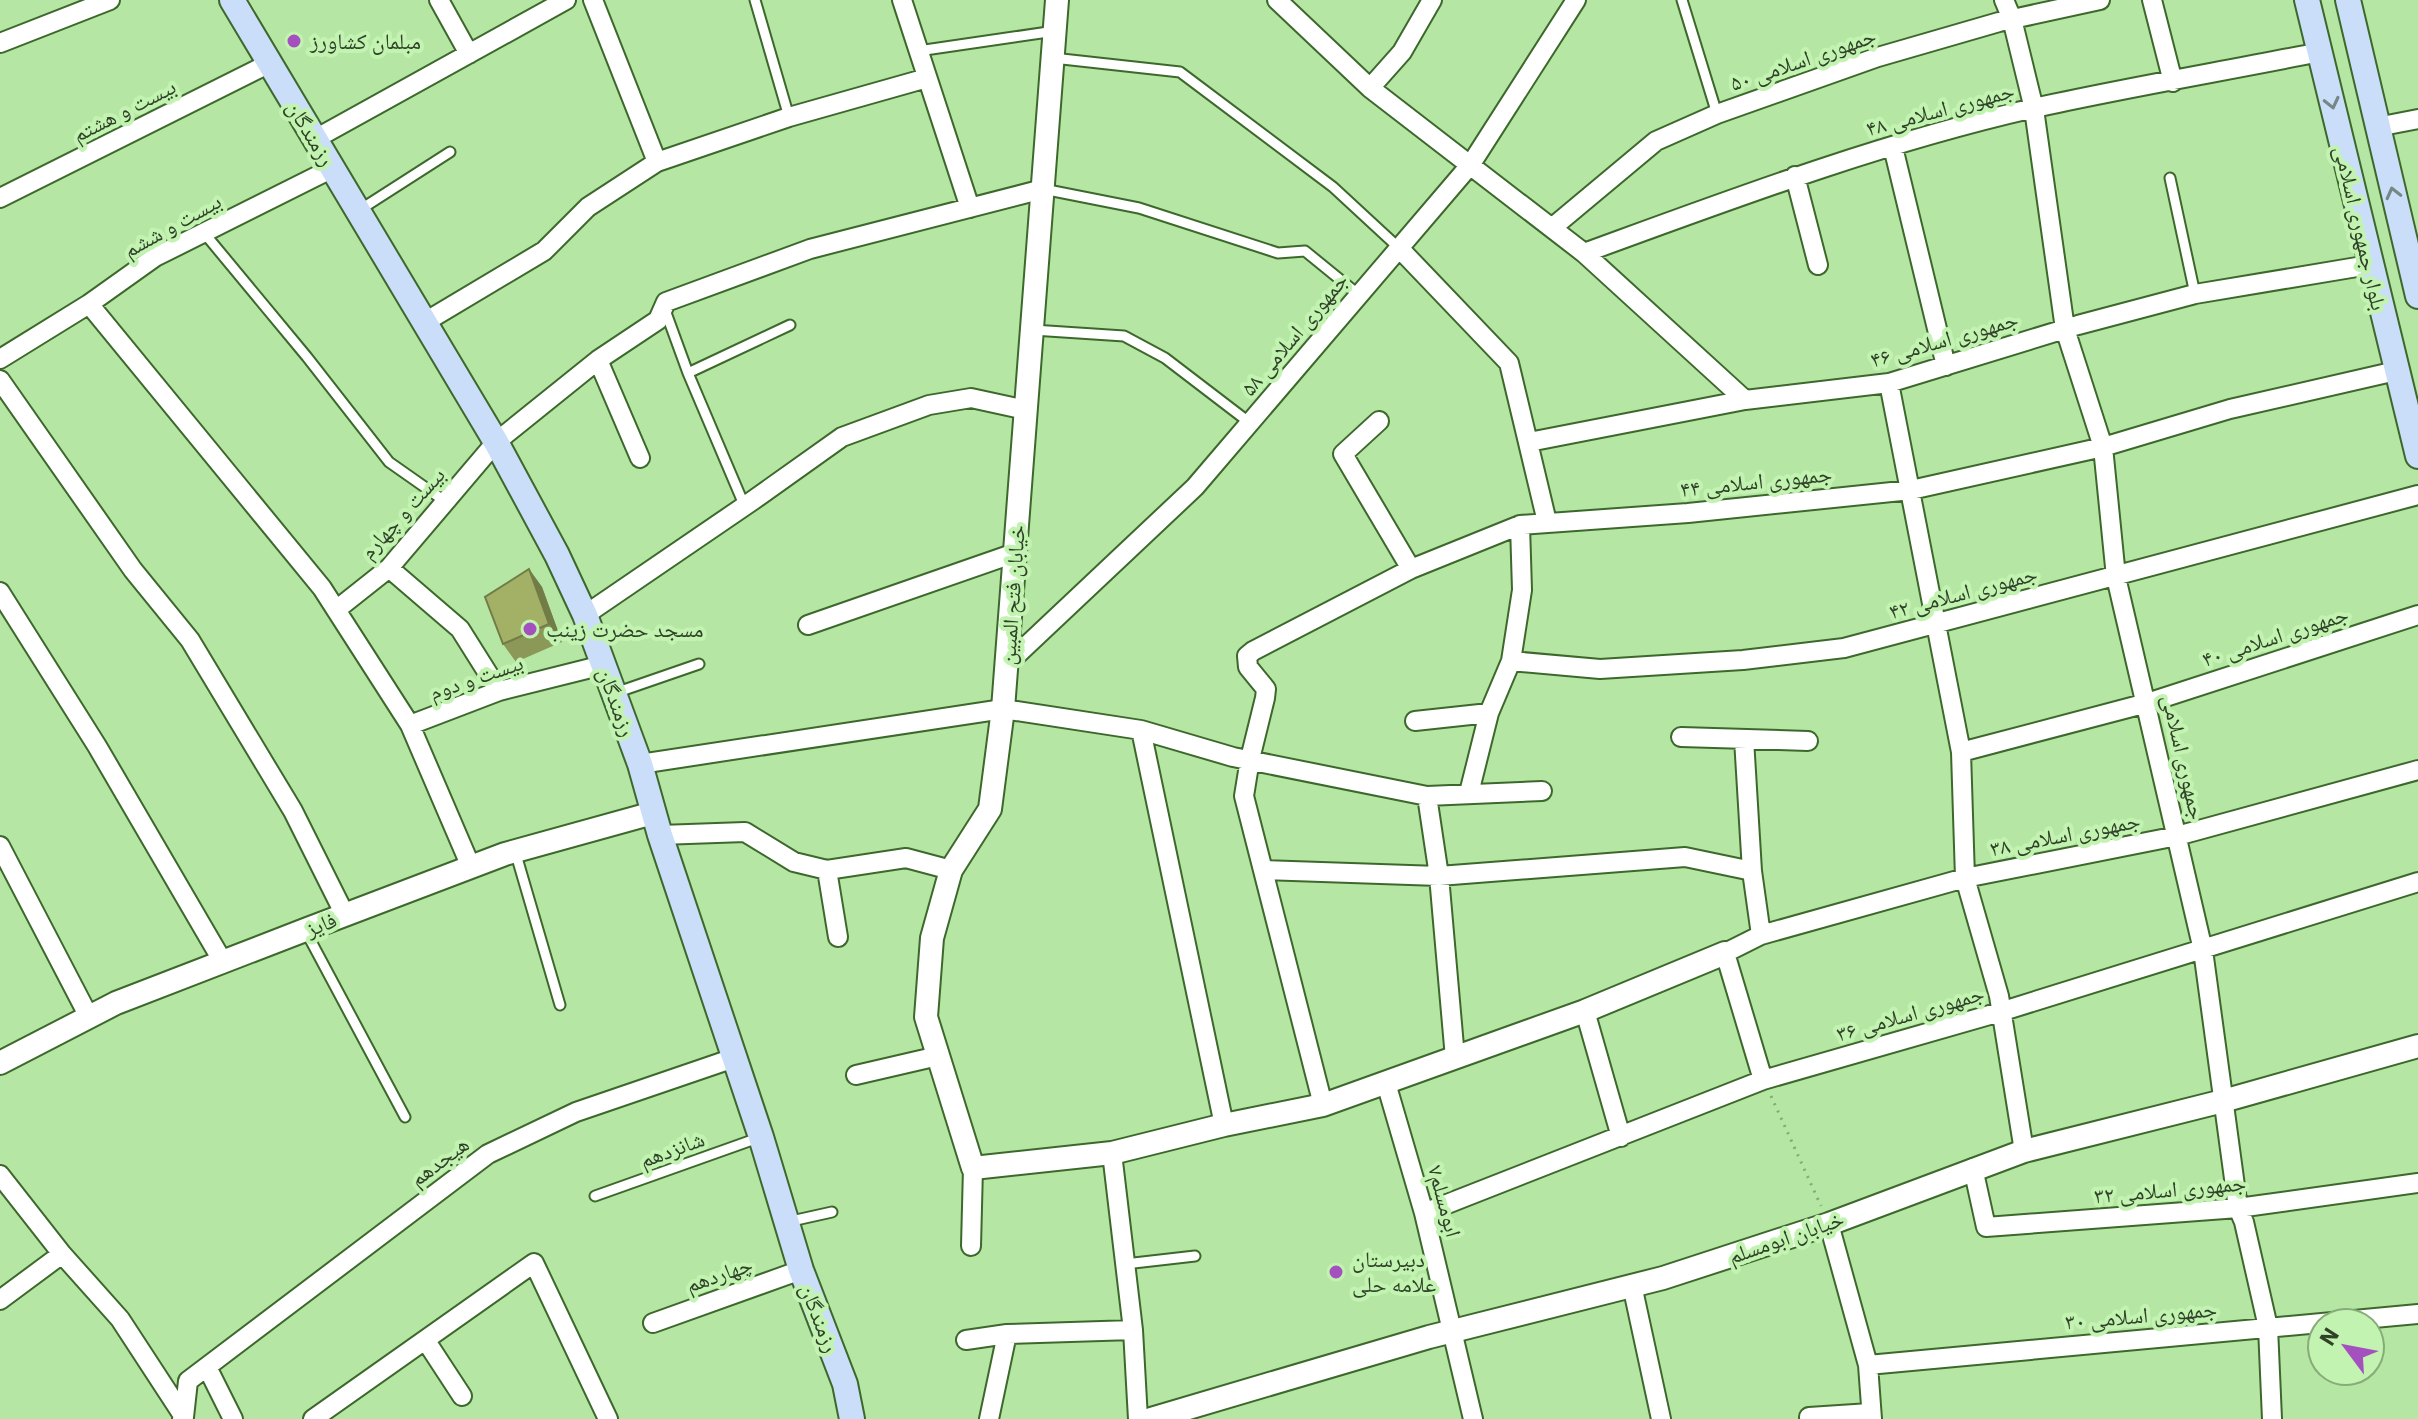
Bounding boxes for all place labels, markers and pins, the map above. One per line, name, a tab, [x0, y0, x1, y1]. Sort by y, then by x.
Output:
place label: مبلمان کشاورز	[309, 26, 421, 55]
marker: مبلمان کشاورز	[285, 32, 303, 50]
place label: مسجد حضرت زینب	[546, 614, 704, 643]
marker: مسجد حضرت زینب	[521, 620, 539, 638]
place label: دبیرستان علامه حلی	[1352, 1244, 1436, 1298]
marker: دبیرستان علامه حلی	[1327, 1263, 1345, 1281]

